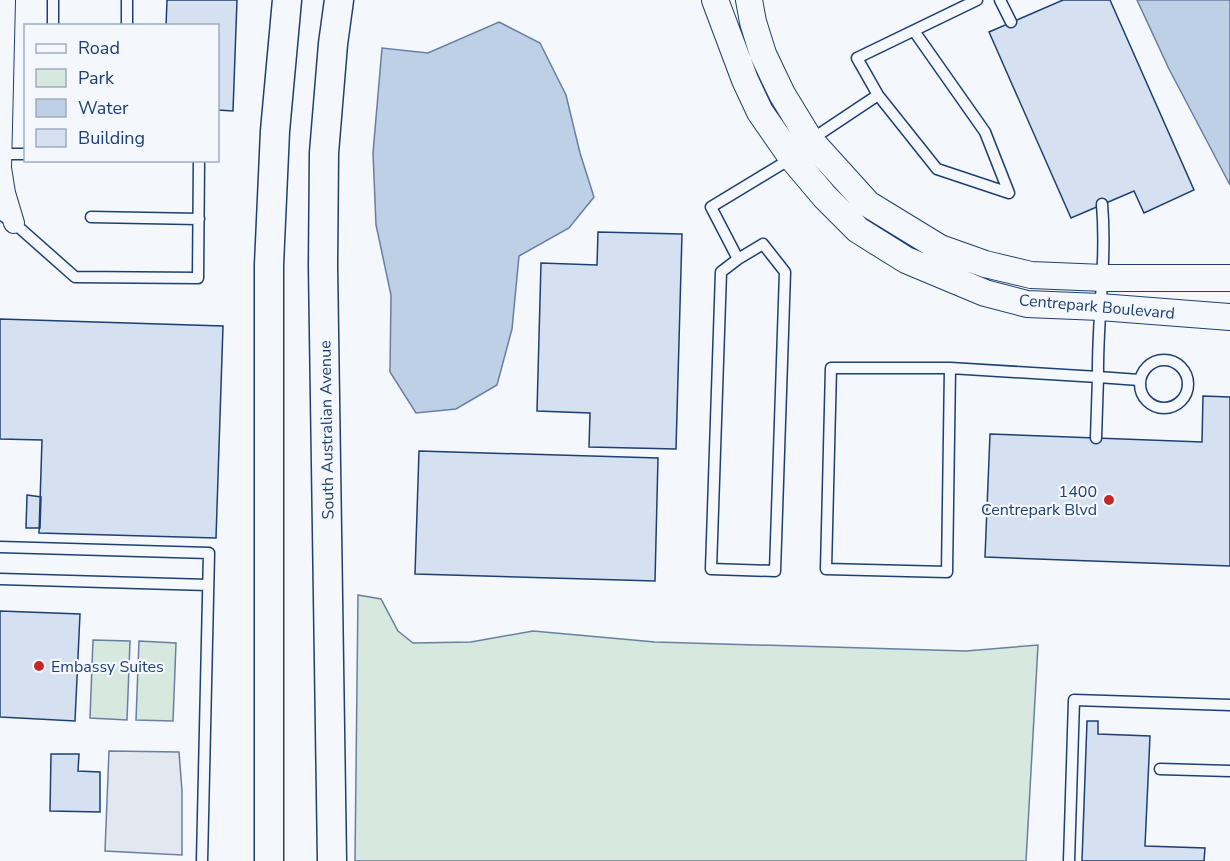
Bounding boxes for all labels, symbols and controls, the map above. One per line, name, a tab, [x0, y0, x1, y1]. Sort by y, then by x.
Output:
legend	[24, 24, 219, 162]
text: Road	[78, 36, 120, 60]
text: Park	[78, 66, 115, 90]
text: Water	[78, 96, 129, 120]
text: Building	[78, 126, 145, 150]
street label: Centrepark Boulevard	[1018, 289, 1176, 325]
street label: South Australian Avenue	[314, 340, 340, 520]
place label: 1400 Centrepark Blvd	[981, 481, 1097, 521]
marker: 1400 Centrepark Blvd	[1102, 493, 1116, 507]
place label: Embassy Suites	[51, 656, 164, 678]
marker: Embassy Suites	[32, 659, 46, 673]

